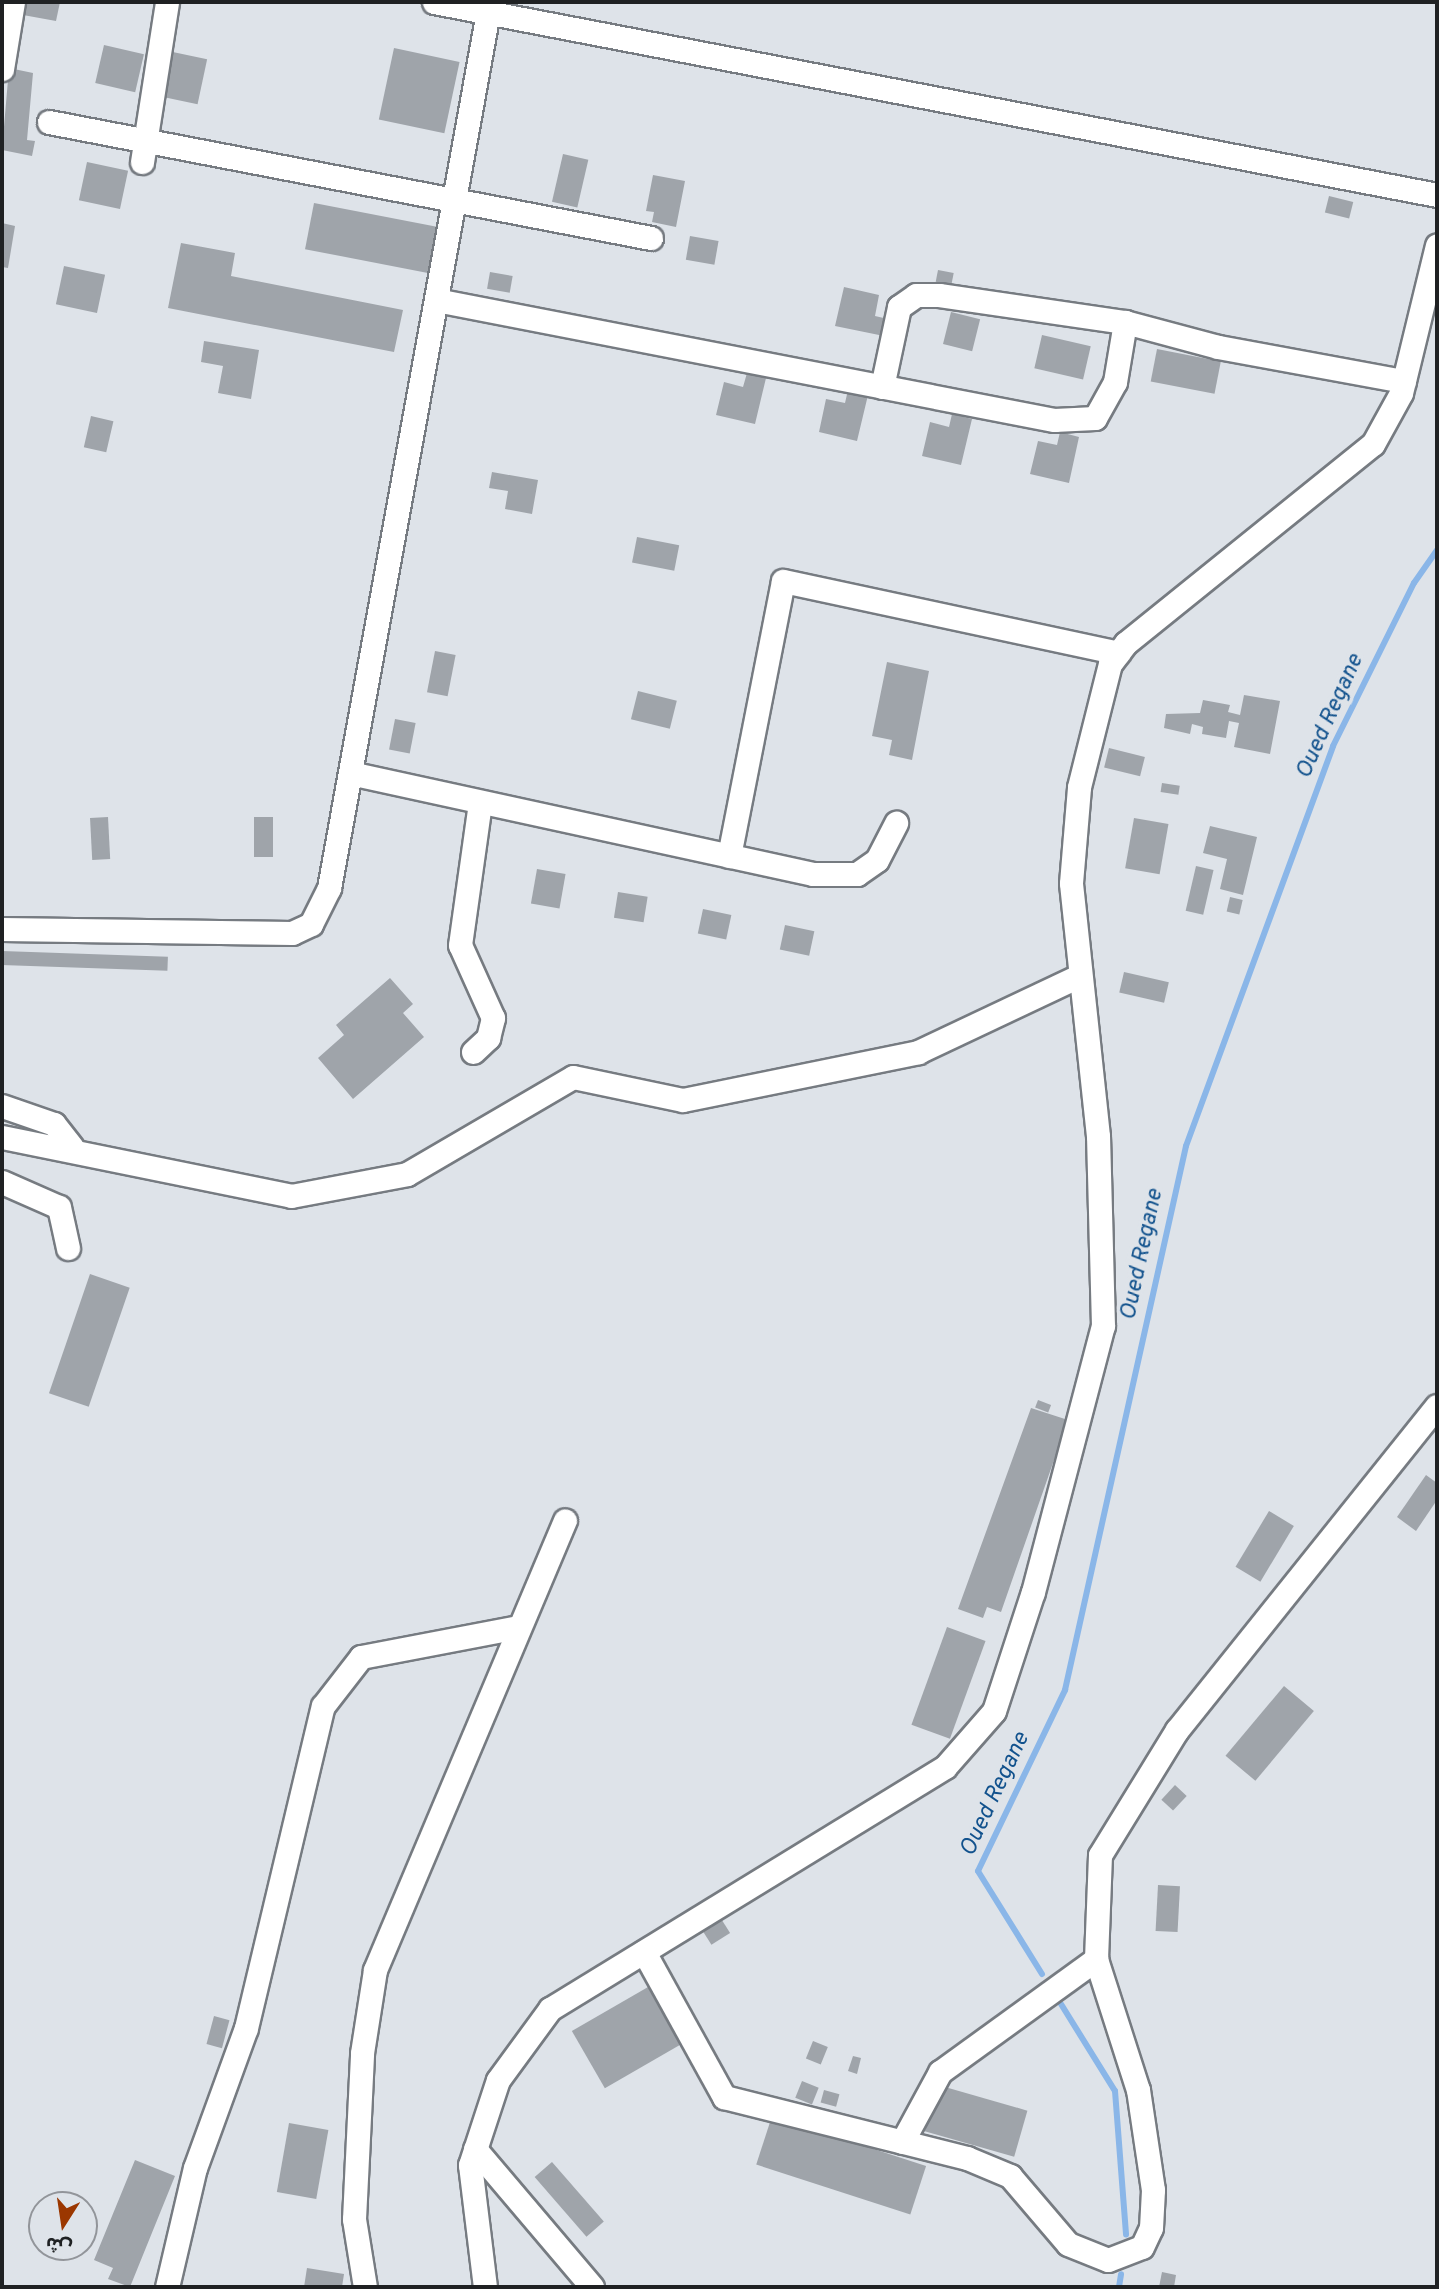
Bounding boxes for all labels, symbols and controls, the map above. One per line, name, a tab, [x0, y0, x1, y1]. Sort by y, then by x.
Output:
water label: Oued Regane	[1291, 650, 1371, 784]
water label: Oued Regane	[1116, 1187, 1170, 1323]
water label: Oued Regane	[955, 1729, 1037, 1861]
north arrow	[28, 2191, 98, 2261]
text: ش	[44, 2230, 74, 2259]

